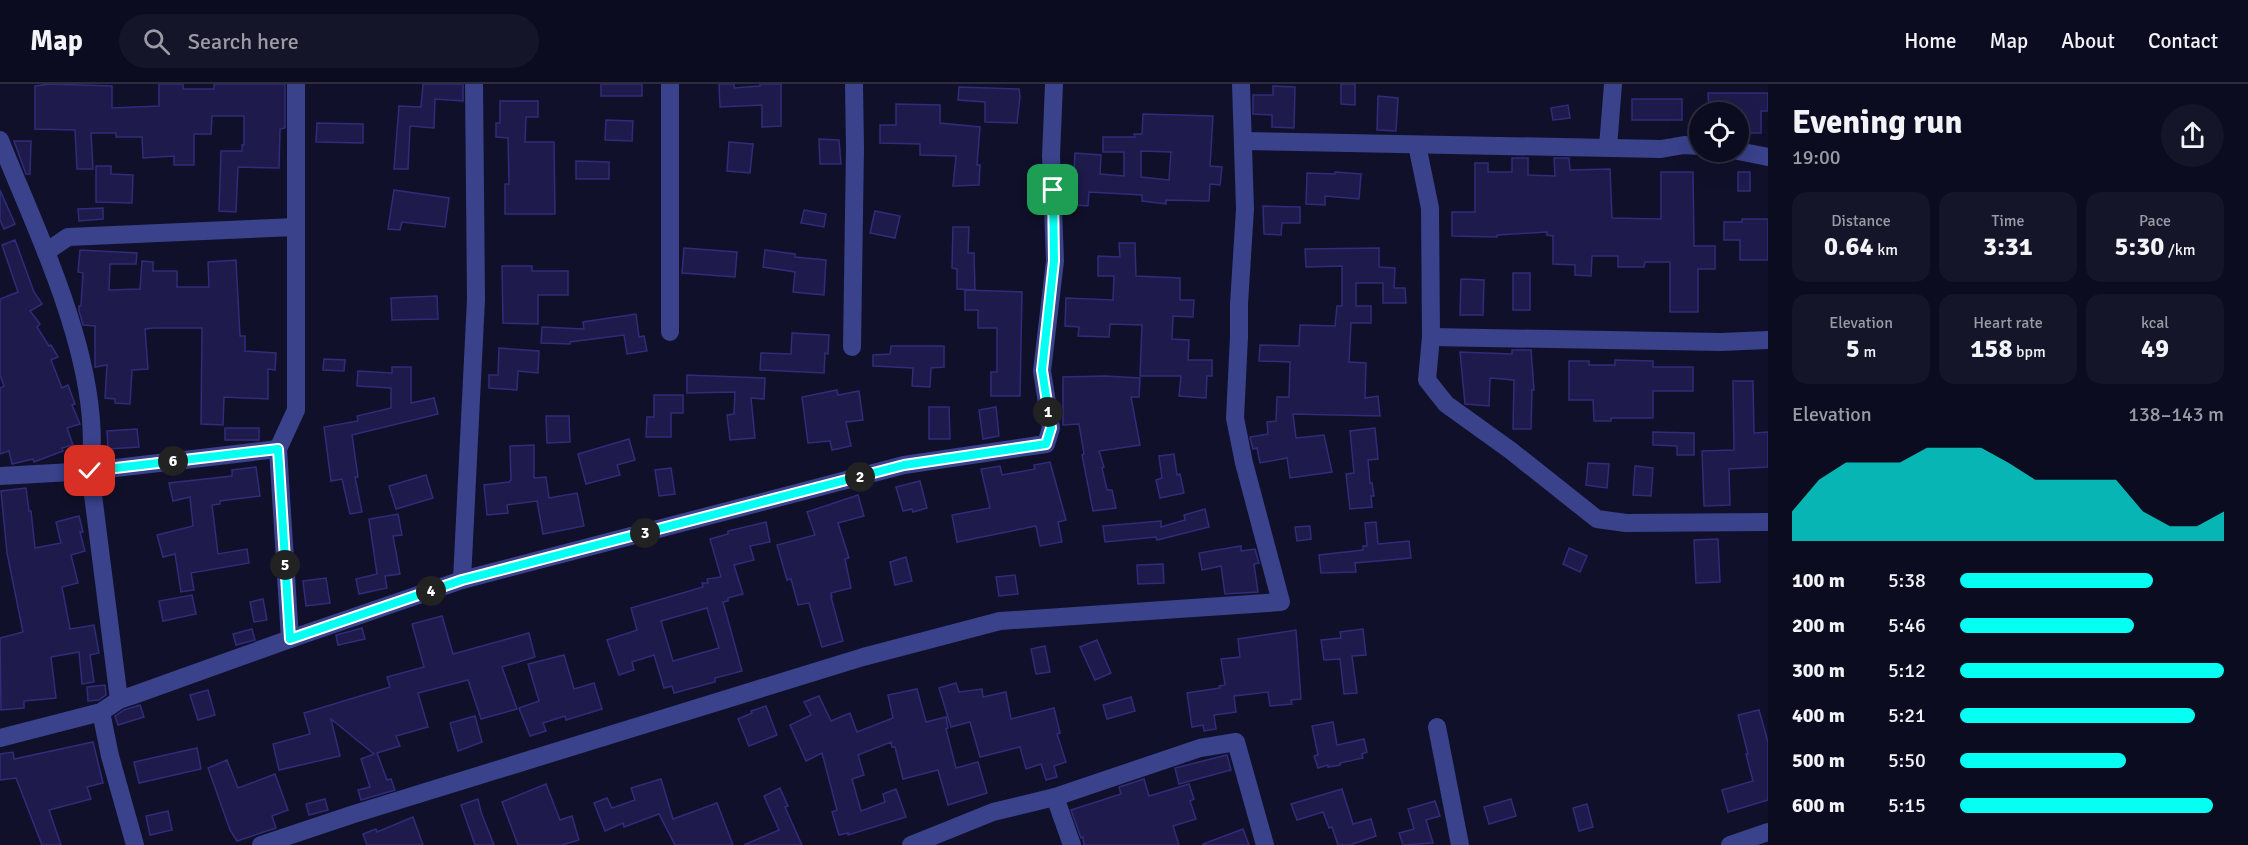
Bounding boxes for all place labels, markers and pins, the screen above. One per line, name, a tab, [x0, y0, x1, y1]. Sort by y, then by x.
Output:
pin	[1027, 164, 1078, 215]
pin: 1	[1033, 397, 1063, 427]
pin	[64, 445, 115, 496]
pin: 6	[158, 446, 188, 476]
pin: 2	[845, 462, 875, 492]
pin: 3	[630, 518, 660, 548]
pin: 5	[270, 550, 300, 580]
pin: 4	[416, 576, 446, 606]

